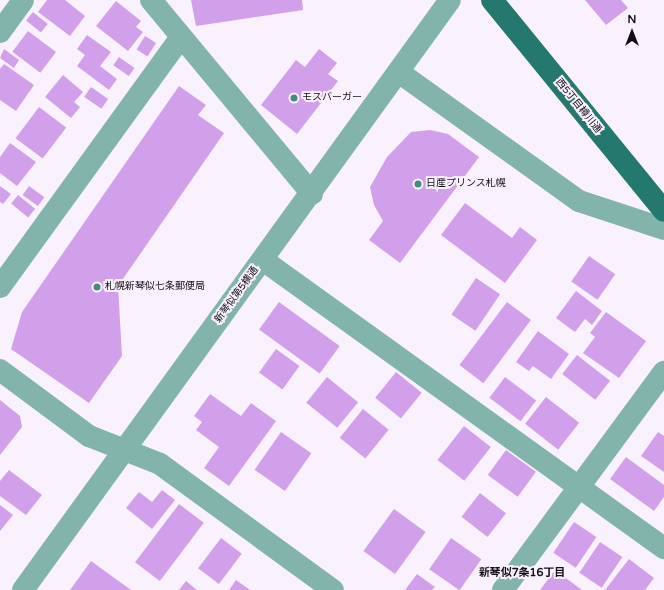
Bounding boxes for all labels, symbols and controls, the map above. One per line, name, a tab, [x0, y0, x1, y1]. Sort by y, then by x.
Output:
north arrow	[612, 12, 652, 52]
text: N	[628, 13, 636, 26]
street label: 西5丁目樽川通	[552, 76, 604, 136]
place label: モスバーガー	[302, 92, 362, 104]
marker: モスバーガー	[289, 93, 299, 103]
place label: 日産プリンス札幌	[426, 178, 506, 190]
marker: 日産プリンス札幌	[413, 179, 423, 189]
street label: 新琴似第5横通	[213, 265, 261, 325]
place label: 札幌新琴似七条郵便局	[105, 281, 205, 293]
marker: 札幌新琴似七条郵便局	[92, 282, 102, 292]
district label: 新琴似7条16丁目	[479, 566, 565, 580]

